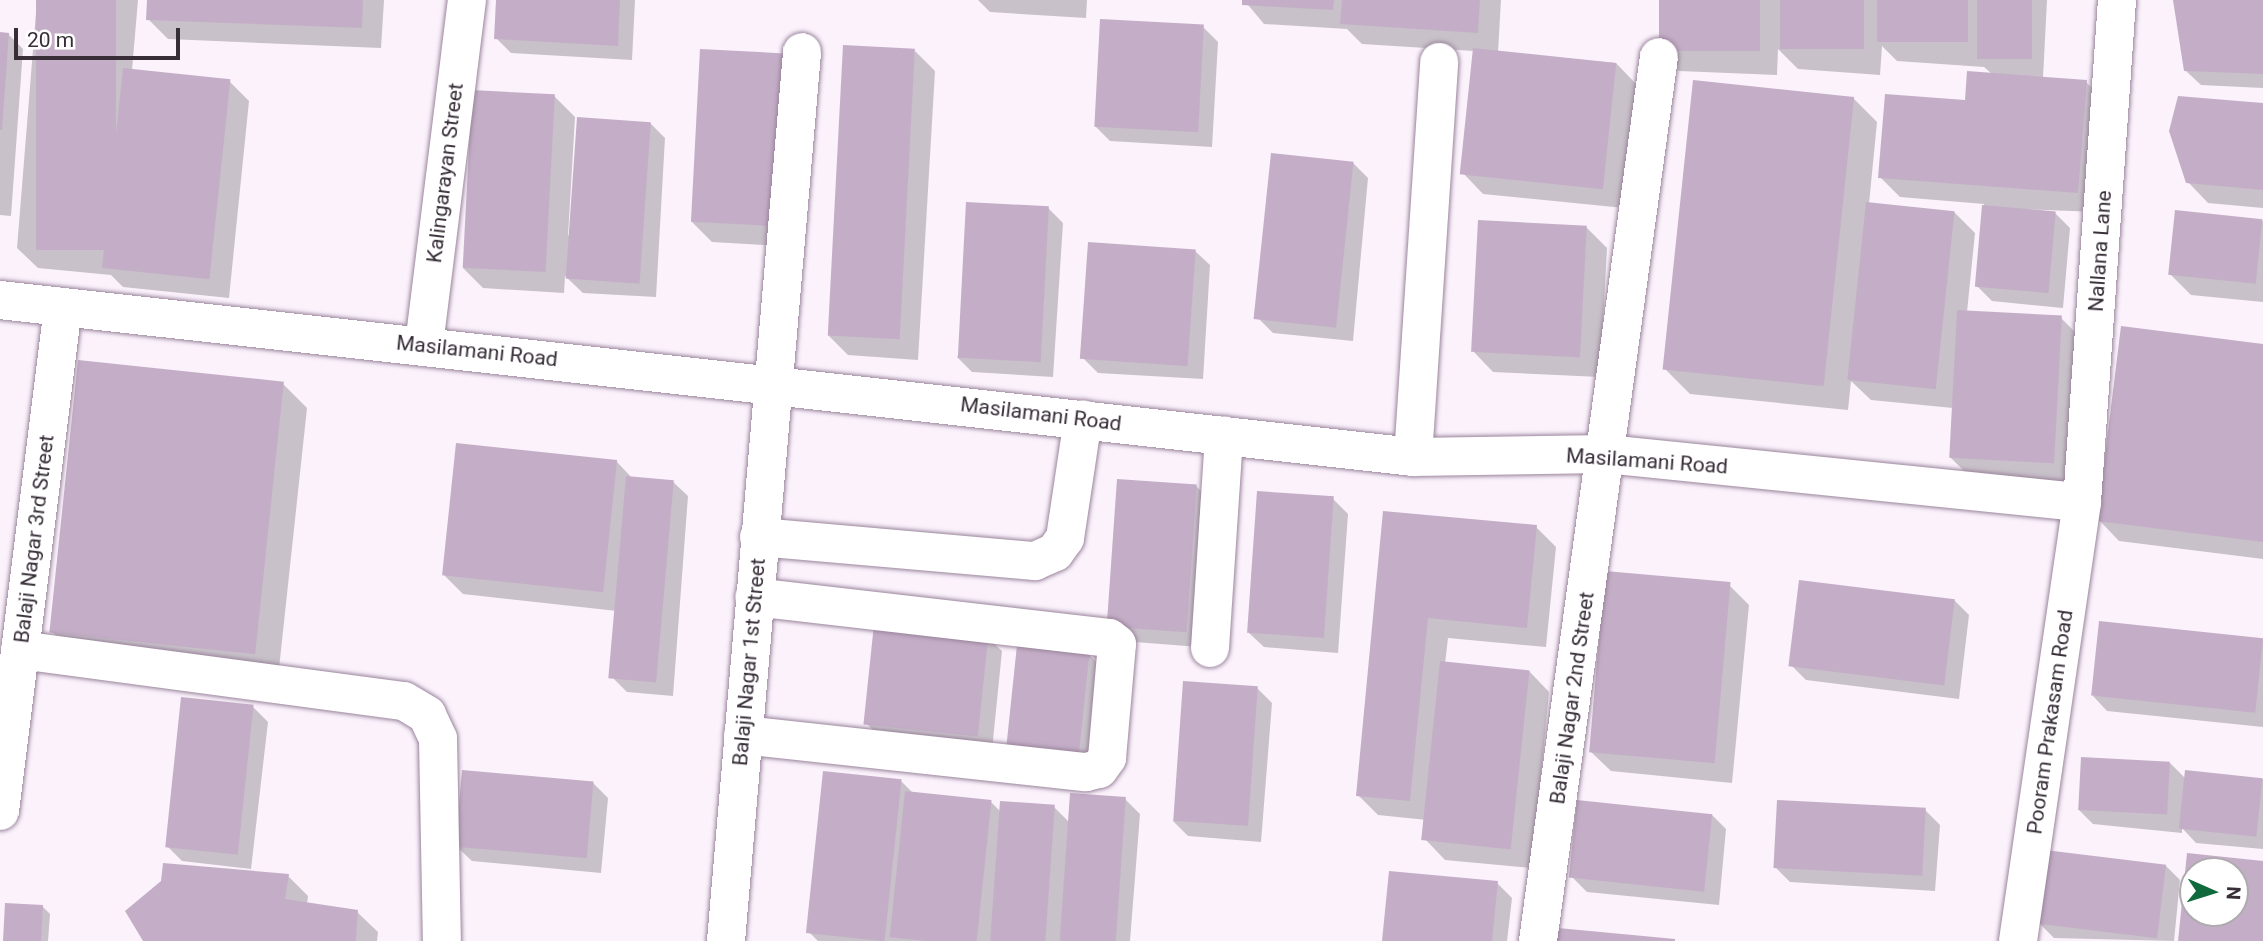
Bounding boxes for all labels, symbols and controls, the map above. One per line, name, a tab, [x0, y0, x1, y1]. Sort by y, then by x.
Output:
scale bar	[18, 14, 184, 58]
text: 20 m	[27, 28, 74, 52]
street label: Kalingarayan Street	[421, 82, 469, 264]
street label: Nallana Lane	[2083, 189, 2117, 313]
street label: Masilamani Road	[395, 330, 559, 372]
street label: Masilamani Road	[959, 392, 1123, 436]
street label: Balaji Nagar 3rd Street	[9, 433, 59, 645]
street label: Masilamani Road	[1565, 443, 1729, 479]
street label: Balaji Nagar 1st Street	[727, 557, 771, 767]
street label: Balaji Nagar 2nd Street	[1545, 590, 1599, 806]
street label: Pooram Prakasam Road	[2022, 608, 2078, 836]
north arrow	[2179, 857, 2249, 927]
text: N	[2222, 886, 2245, 900]

